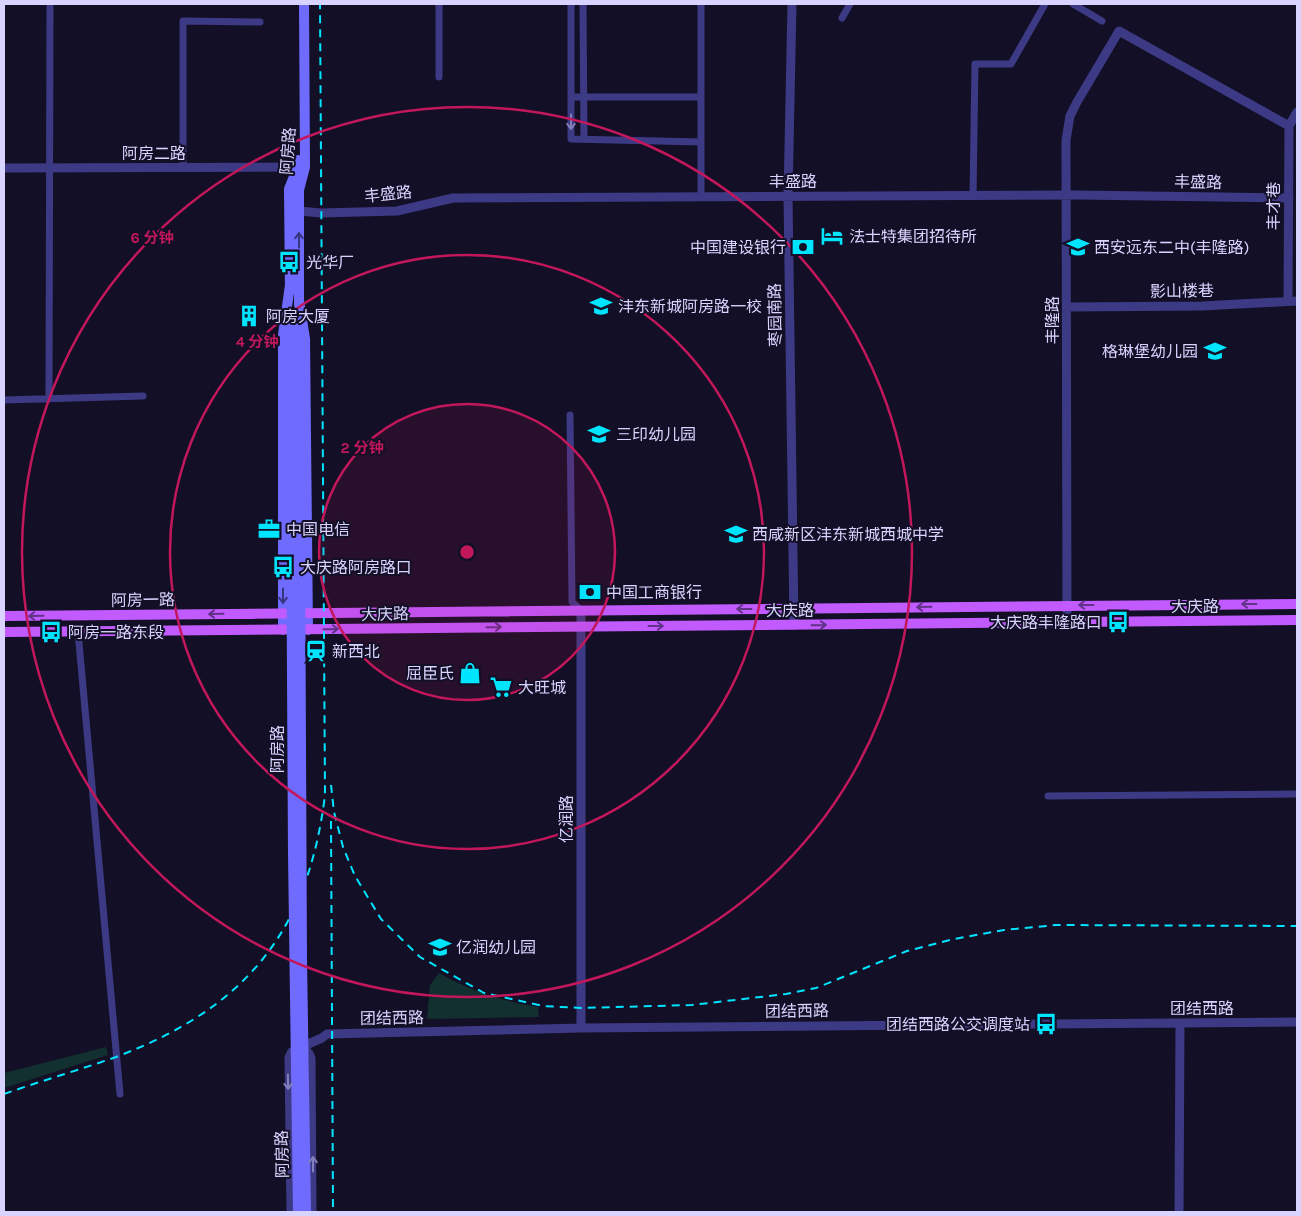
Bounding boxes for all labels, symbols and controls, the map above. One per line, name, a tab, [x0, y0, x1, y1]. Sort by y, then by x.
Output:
one-way arrow	[566, 114, 576, 130]
street label: 阿房路	[277, 126, 299, 176]
street label: 阿房二路	[122, 144, 186, 163]
street label: 丰盛路	[769, 172, 817, 191]
street label: 丰盛路	[1174, 172, 1222, 192]
street label: 丰盛路	[363, 182, 413, 206]
street label: 丰才巷	[1264, 182, 1283, 230]
hotel icon: 法士特集团招待所	[819, 223, 845, 249]
place label: 法士特集团招待所	[849, 227, 977, 246]
text: 6 分钟	[131, 229, 173, 247]
one-way arrow	[294, 232, 304, 248]
bank icon: 中国建设银行	[790, 234, 816, 260]
school or university icon: 西安远东二中(丰隆路)	[1065, 234, 1091, 260]
place label: 中国建设银行	[690, 238, 786, 257]
place label: 西安远东二中(丰隆路)	[1094, 238, 1249, 257]
bus stop icon: 光华厂	[276, 249, 302, 275]
place label: 光华厂	[306, 253, 354, 272]
street label: 影山楼巷	[1150, 281, 1214, 301]
street label: 枣园南路	[765, 283, 785, 347]
school or university icon: 沣东新城阿房路一校	[588, 293, 614, 319]
street label: 丰隆路	[1043, 296, 1062, 344]
place label: 沣东新城阿房路一校	[618, 297, 762, 316]
building icon: 阿房大厦	[236, 303, 262, 329]
place label: 阿房大厦	[266, 307, 330, 326]
text: 4 分钟	[236, 333, 278, 351]
school or university icon: 格琳堡幼儿园	[1202, 338, 1228, 364]
place label: 格琳堡幼儿园	[1102, 342, 1198, 361]
school or university icon: 三印幼儿园	[586, 421, 612, 447]
place label: 三印幼儿园	[616, 425, 696, 444]
text: 2 分钟	[341, 439, 383, 457]
office icon: 中国电信	[256, 516, 282, 542]
place label: 中国电信	[286, 520, 350, 539]
school or university icon: 西咸新区沣东新城西城中学	[723, 521, 749, 547]
place label: 西咸新区沣东新城西城中学	[752, 525, 944, 544]
centre of rings	[458, 543, 476, 561]
bus stop icon: 大庆路阿房路口	[270, 554, 296, 580]
place label: 大庆路阿房路口	[300, 558, 412, 577]
bank icon: 中国工商银行	[577, 579, 603, 605]
place label: 中国工商银行	[606, 583, 702, 602]
one-way arrow	[278, 587, 288, 603]
street label: 阿房一路	[111, 590, 175, 610]
street label: 大庆路	[1171, 597, 1219, 616]
one-way arrow	[1241, 599, 1257, 609]
one-way arrow	[1078, 600, 1094, 610]
street label: 大庆路	[766, 601, 814, 620]
one-way arrow	[916, 602, 932, 612]
street label: 大庆路	[361, 604, 409, 624]
one-way arrow	[736, 604, 752, 614]
one-way arrow	[209, 609, 225, 619]
bus stop icon: 大庆路丰隆路口	[1105, 609, 1131, 635]
one-way arrow	[29, 611, 45, 621]
place label: 大庆路丰隆路口	[990, 613, 1102, 632]
bus stop icon: 阿房一路东段	[38, 619, 64, 645]
one-way arrow	[810, 620, 827, 630]
one-way arrow	[648, 621, 664, 631]
place label: 阿房一路东段	[68, 623, 164, 642]
one-way arrow	[486, 623, 502, 632]
one-way arrow	[323, 625, 339, 634]
station icon: 新西北	[303, 638, 329, 664]
place label: 新西北	[332, 642, 380, 661]
shop icon: 屈臣氏	[457, 660, 483, 686]
place label: 屈臣氏	[406, 664, 454, 683]
supermarket icon: 大旺城	[488, 674, 514, 700]
place label: 大旺城	[518, 678, 566, 697]
street label: 阿房路	[268, 725, 287, 773]
street label: 亿润路	[557, 795, 576, 843]
school or university icon: 亿润幼儿园	[427, 934, 453, 960]
place label: 亿润幼儿园	[456, 938, 536, 957]
street label: 团结西路	[1170, 999, 1234, 1018]
street label: 团结西路	[765, 1001, 829, 1021]
street label: 团结西路	[360, 1008, 424, 1028]
bus stop icon: 团结西路公交调度站	[1033, 1011, 1059, 1037]
place label: 团结西路公交调度站	[886, 1015, 1030, 1034]
one-way arrow	[283, 1074, 293, 1090]
street label: 阿房路	[272, 1130, 292, 1178]
one-way arrow	[308, 1156, 318, 1172]

